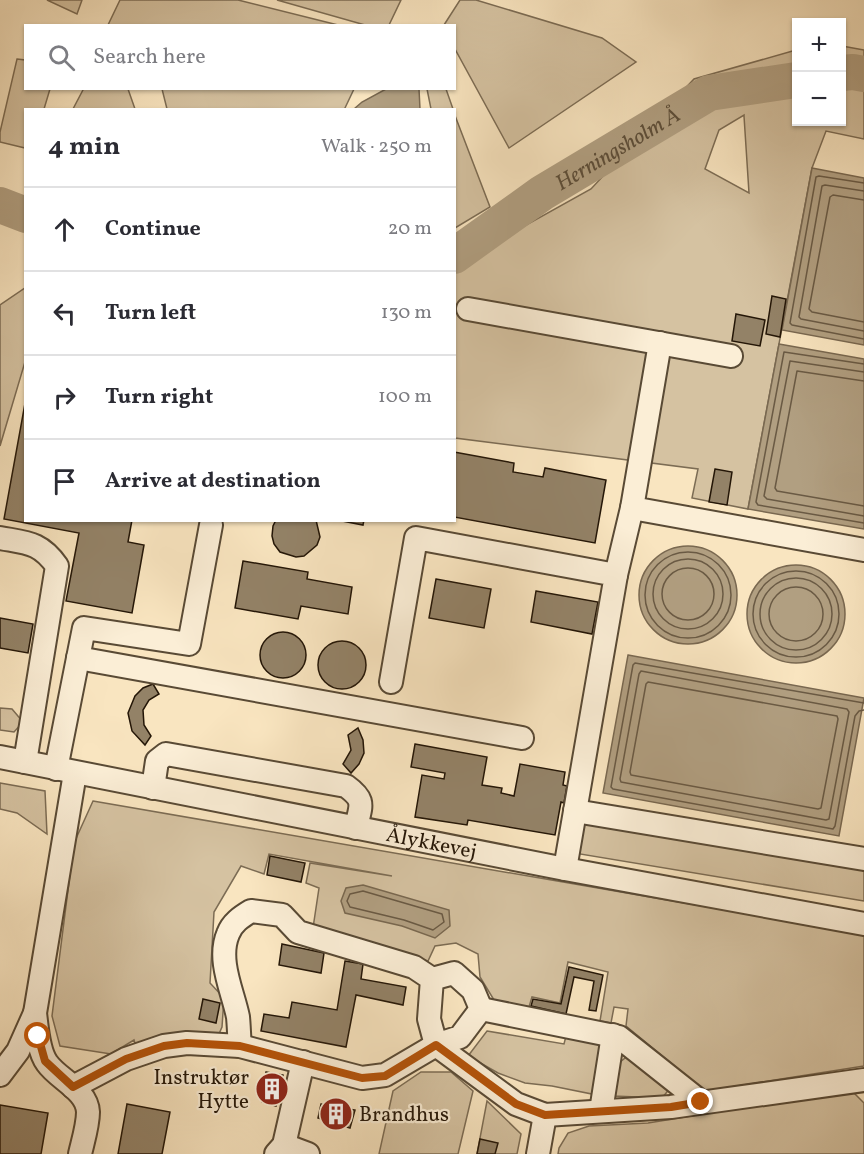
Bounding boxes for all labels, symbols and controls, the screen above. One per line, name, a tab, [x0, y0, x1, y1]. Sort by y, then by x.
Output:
map controls	[792, 18, 846, 126]
button: +	[792, 18, 846, 72]
search box	[24, 24, 456, 90]
icon: search	[45, 41, 78, 74]
text: Search here	[93, 42, 206, 73]
button: −	[792, 72, 846, 126]
water label: Herningsholm Å	[550, 100, 687, 200]
text: 4 min	[48, 129, 120, 165]
text: Walk · 250 m	[321, 133, 432, 161]
icon: ahead	[48, 213, 81, 246]
text: Continue	[105, 214, 201, 245]
text: 20 m	[388, 215, 432, 243]
icon: left	[48, 297, 81, 330]
text: Turn left	[105, 298, 196, 329]
text: 130 m	[381, 299, 432, 327]
icon: right	[48, 381, 81, 414]
text: Turn right	[105, 382, 213, 413]
text: 100 m	[378, 383, 432, 411]
icon: arrive	[48, 465, 81, 498]
text: Arrive at destination	[105, 466, 321, 497]
street label: Ålykkevej	[384, 821, 479, 867]
route start	[24, 1022, 50, 1048]
place label: Instruktør Hytte	[153, 1064, 249, 1117]
building icon: Instruktør Hytte	[254, 1071, 290, 1107]
route end	[687, 1088, 713, 1114]
building icon: Brandhus	[318, 1096, 354, 1132]
place label: Brandhus	[359, 1101, 449, 1130]

